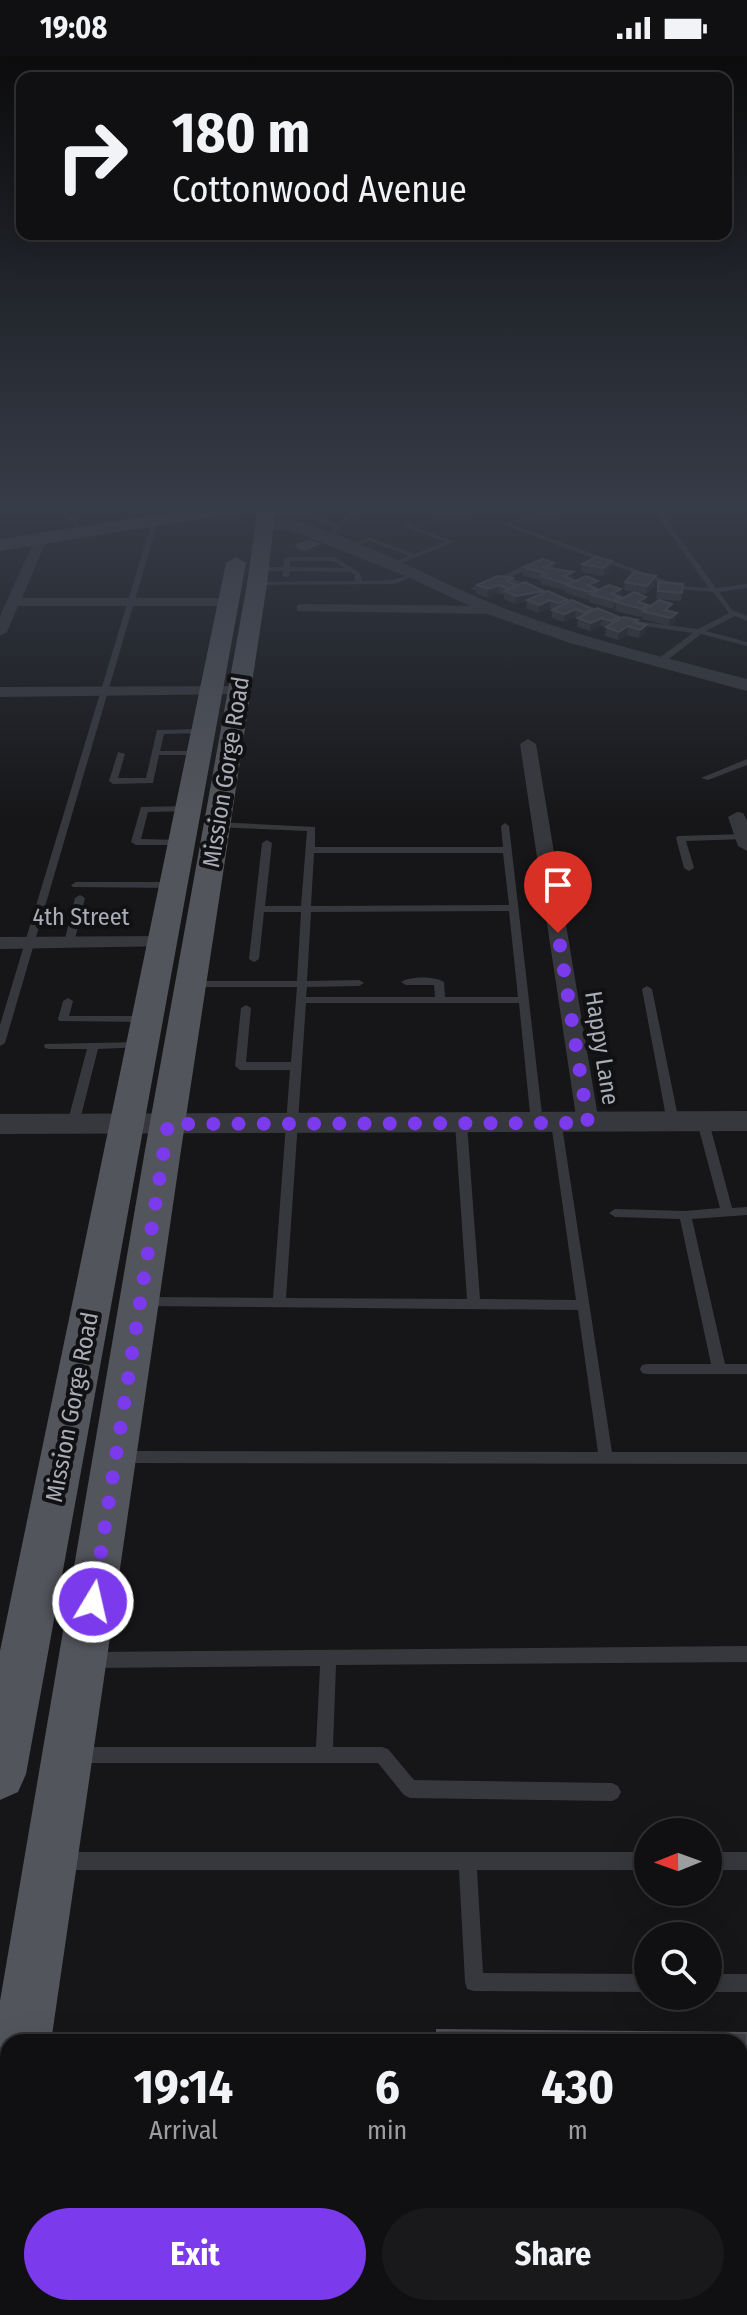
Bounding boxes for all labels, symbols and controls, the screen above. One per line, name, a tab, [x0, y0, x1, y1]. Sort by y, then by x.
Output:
text: 19:08	[40, 10, 107, 46]
text: 180 m	[172, 100, 310, 167]
icon: right	[40, 104, 144, 208]
text: Cottonwood Avenue	[172, 168, 467, 212]
street label: Mission Gorge Road	[197, 675, 255, 869]
pin	[524, 851, 592, 933]
icon: arrive	[536, 863, 580, 907]
street label: 4th Street	[33, 903, 130, 931]
street label: Happy Lane	[579, 989, 625, 1107]
street label: Mission Gorge Road	[40, 1310, 104, 1504]
position arrow	[51, 1560, 135, 1644]
north arrow	[634, 1818, 722, 1906]
map controls	[634, 1818, 722, 2010]
button: search	[634, 1922, 722, 2010]
text: 19:14	[134, 2058, 233, 2116]
text: 6	[375, 2058, 400, 2116]
text: 430	[541, 2058, 614, 2116]
text: Arrival	[149, 2115, 218, 2146]
text: min	[367, 2115, 407, 2146]
text: m	[568, 2115, 588, 2146]
button: Exit	[24, 2208, 366, 2300]
button: Share	[382, 2208, 724, 2300]

